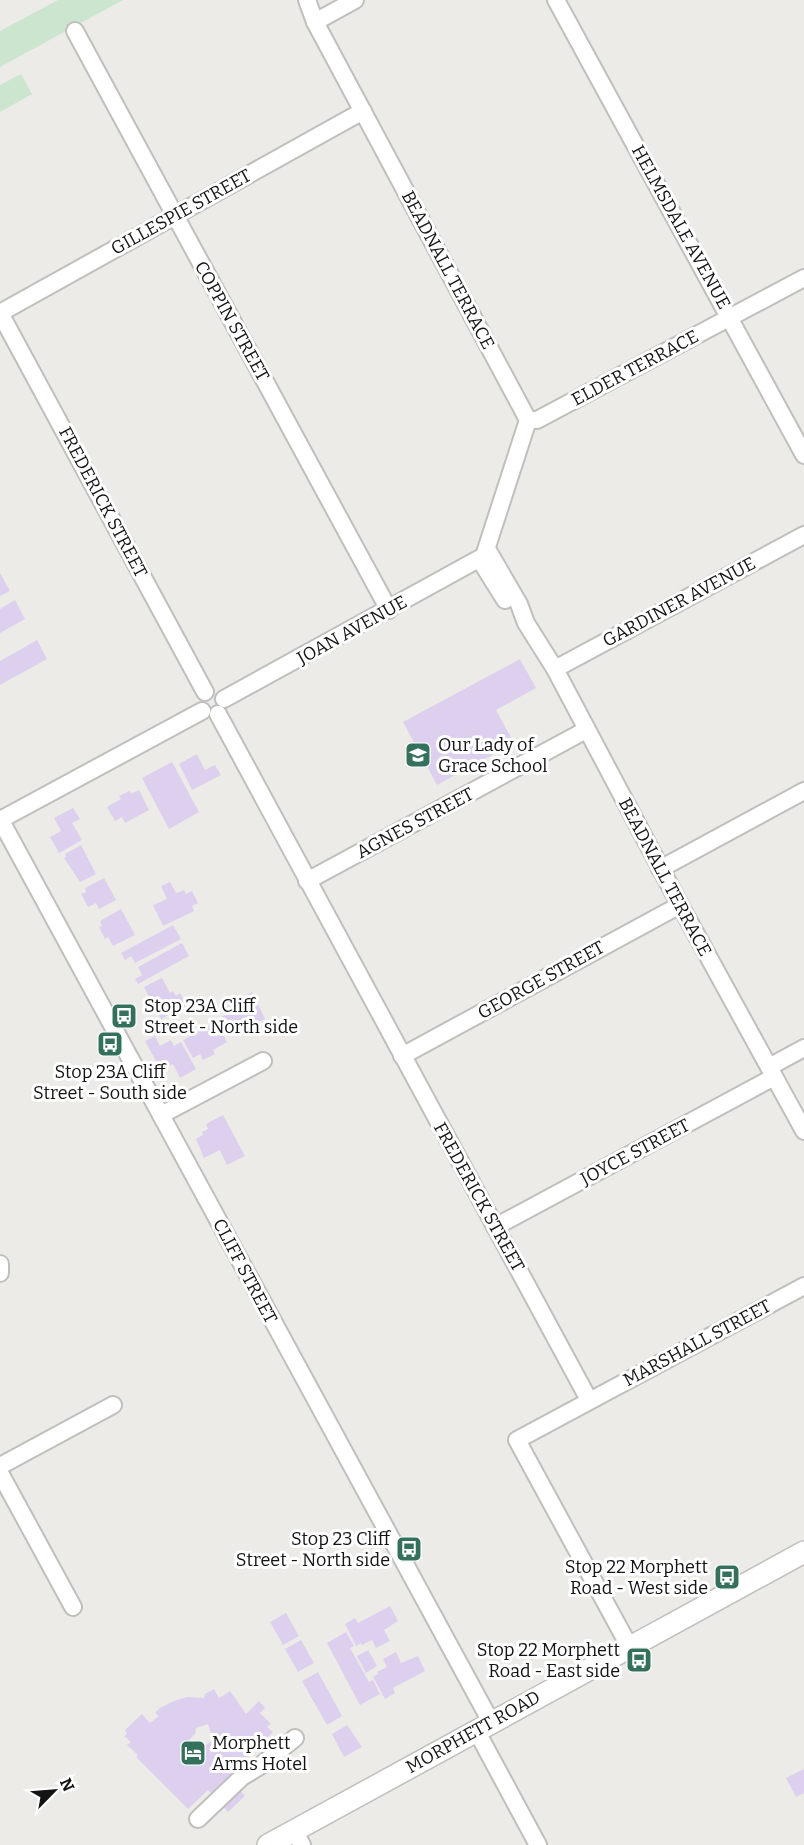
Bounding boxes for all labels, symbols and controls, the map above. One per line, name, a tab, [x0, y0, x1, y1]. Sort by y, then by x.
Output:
street label: HELMSDALE AVENUE	[627, 141, 735, 313]
street label: GILLESPIE STREET	[107, 164, 255, 260]
street label: BEADNALL TERRACE	[397, 187, 499, 353]
street label: COPPIN STREET	[190, 257, 274, 385]
street label: ELDER TERRACE	[568, 325, 702, 411]
street label: FREDERICK STREET	[54, 423, 152, 581]
street label: GARDINER AVENUE	[599, 552, 759, 652]
street label: JOAN AVENUE	[292, 591, 411, 670]
place label: Our Lady of Grace School	[438, 734, 547, 777]
school or university icon: Our Lady of Grace School	[403, 740, 433, 770]
street label: AGNES STREET	[353, 783, 478, 863]
street label: BEADNALL TERRACE	[614, 794, 716, 960]
street label: GEORGE STREET	[474, 936, 609, 1024]
place label: Stop 23A Cliff Street - North side	[144, 995, 298, 1038]
bus stop icon: Stop 23A Cliff Street - North side	[109, 1001, 139, 1031]
bus stop icon: Stop 23A Cliff Street - South side	[95, 1029, 125, 1059]
place label: Stop 23A Cliff Street - South side	[33, 1061, 187, 1104]
street label: JOYCE STREET	[576, 1114, 694, 1190]
street label: FREDERICK STREET	[429, 1118, 529, 1276]
street label: CLIFF STREET	[208, 1215, 282, 1328]
street label: MARSHALL STREET	[619, 1295, 775, 1391]
place label: Stop 23 Cliff Street - North side	[236, 1528, 392, 1571]
bus stop icon: Stop 23 Cliff Street - North side	[394, 1534, 424, 1564]
place label: Stop 22 Morphett Road - West side	[565, 1556, 708, 1599]
bus stop icon: Stop 22 Morphett Road - West side	[712, 1562, 742, 1592]
place label: Stop 22 Morphett Road - East side	[477, 1639, 620, 1682]
bus stop icon: Stop 22 Morphett Road - East side	[624, 1645, 654, 1675]
street label: MORPHETT ROAD	[402, 1686, 544, 1778]
place label: Morphett Arms Hotel	[212, 1732, 307, 1775]
hotel icon: Morphett Arms Hotel	[178, 1738, 208, 1768]
north arrow	[24, 1761, 84, 1821]
text: N	[56, 1775, 78, 1794]

